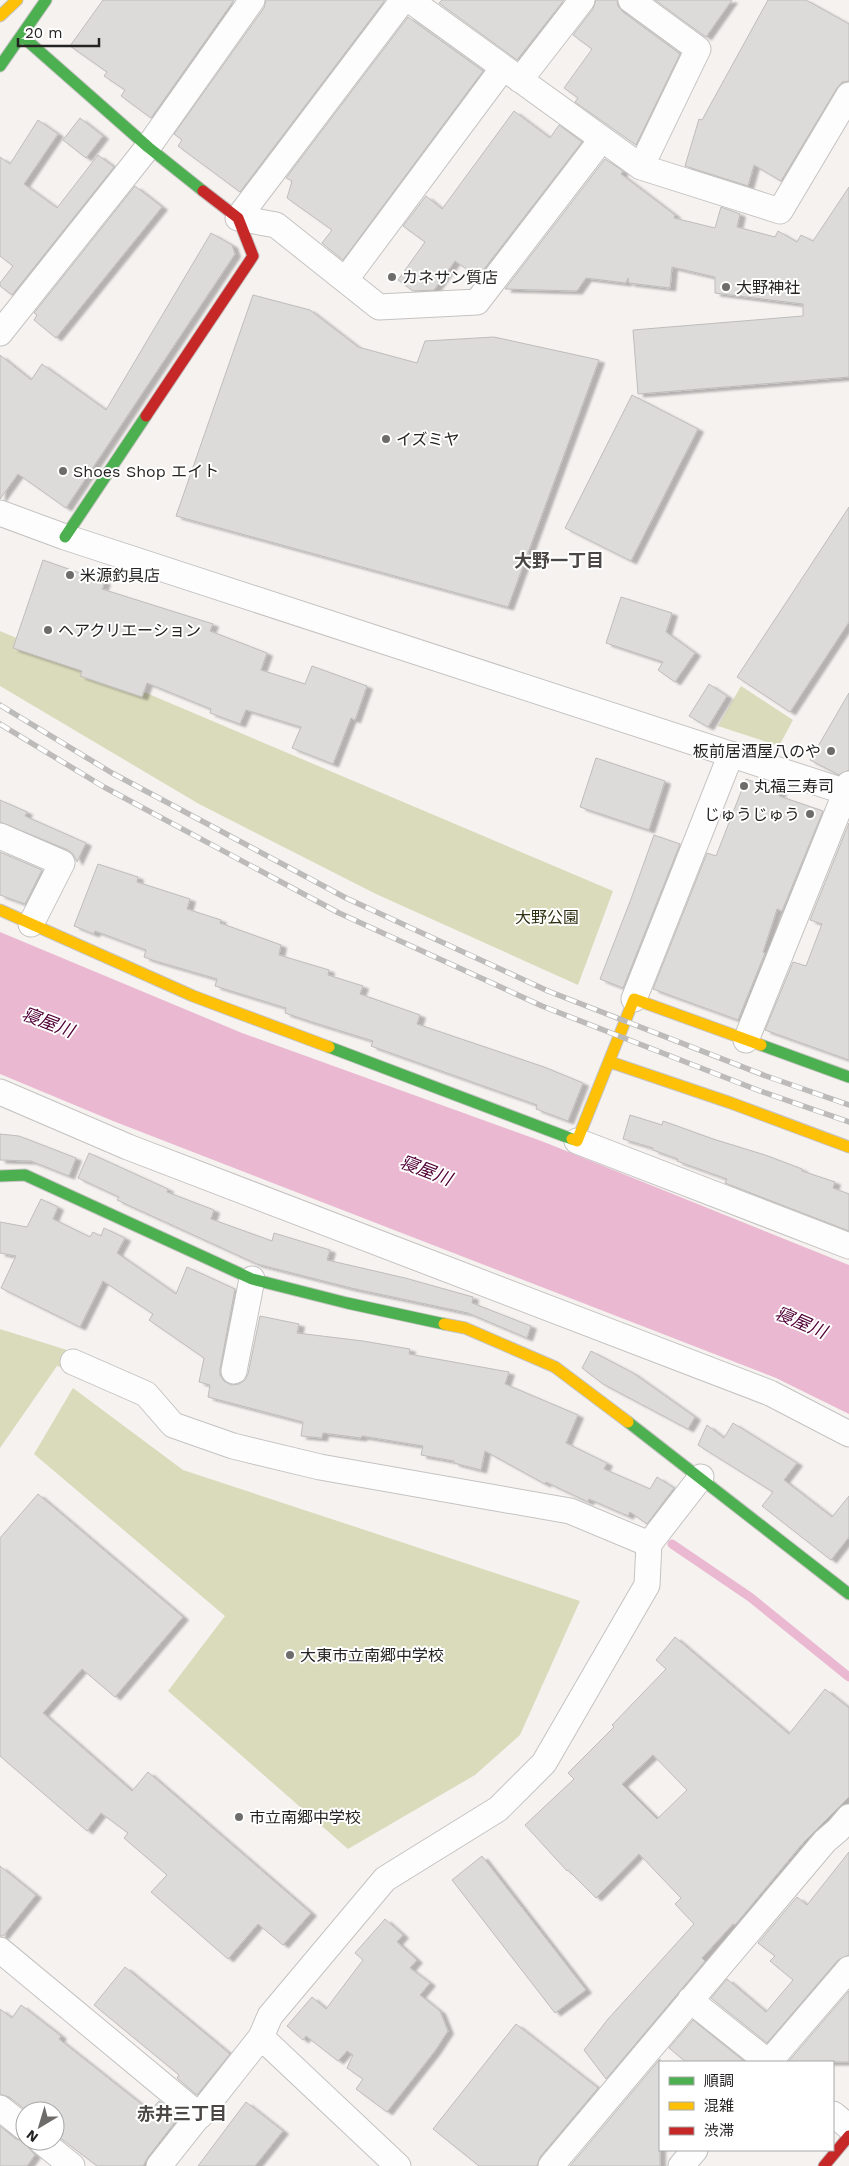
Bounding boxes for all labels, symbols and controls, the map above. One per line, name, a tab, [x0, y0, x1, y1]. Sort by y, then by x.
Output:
scale bar	[18, 15, 99, 47]
text: 20 m	[25, 24, 63, 42]
place label: カネサン質店	[402, 268, 498, 287]
marker: カネサン質店	[386, 271, 398, 283]
place label: 大野神社	[736, 278, 800, 297]
marker: 大野神社	[720, 281, 732, 293]
place label: イズミヤ	[396, 430, 460, 449]
marker: イズミヤ	[380, 433, 392, 445]
place label: Shoes Shop エイト	[73, 462, 219, 481]
marker: Shoes Shop エイト	[57, 465, 69, 477]
district label: 大野一丁目	[514, 550, 604, 571]
place label: 米源釣具店	[80, 566, 160, 585]
marker: 米源釣具店	[64, 569, 76, 581]
place label: ヘアクリエーション	[58, 621, 201, 640]
marker: ヘアクリエーション	[42, 624, 54, 636]
place label: 板前居酒屋八のや	[693, 742, 821, 761]
marker: 板前居酒屋八のや	[825, 745, 837, 757]
place label: 丸福三寿司	[754, 777, 834, 796]
marker: 丸福三寿司	[738, 780, 750, 792]
place label: じゅうじゅう	[704, 805, 800, 824]
marker: じゅうじゅう	[804, 808, 816, 820]
park label: 大野公園	[515, 908, 579, 927]
water label: 寝屋川	[19, 1003, 79, 1042]
water label: 寝屋川	[397, 1151, 457, 1190]
water label: 寝屋川	[772, 1302, 832, 1343]
place label: 大東市立南郷中学校	[300, 1646, 444, 1665]
marker: 大東市立南郷中学校	[284, 1649, 296, 1661]
place label: 市立南郷中学校	[249, 1808, 361, 1827]
marker: 市立南郷中学校	[233, 1811, 245, 1823]
legend	[659, 2061, 834, 2151]
text: 順調	[704, 2072, 734, 2090]
text: 混雑	[704, 2097, 734, 2115]
north arrow	[15, 2101, 65, 2151]
district label: 赤井三丁目	[137, 2103, 227, 2124]
text: 渋滞	[704, 2122, 734, 2140]
text: N	[23, 2127, 41, 2146]

